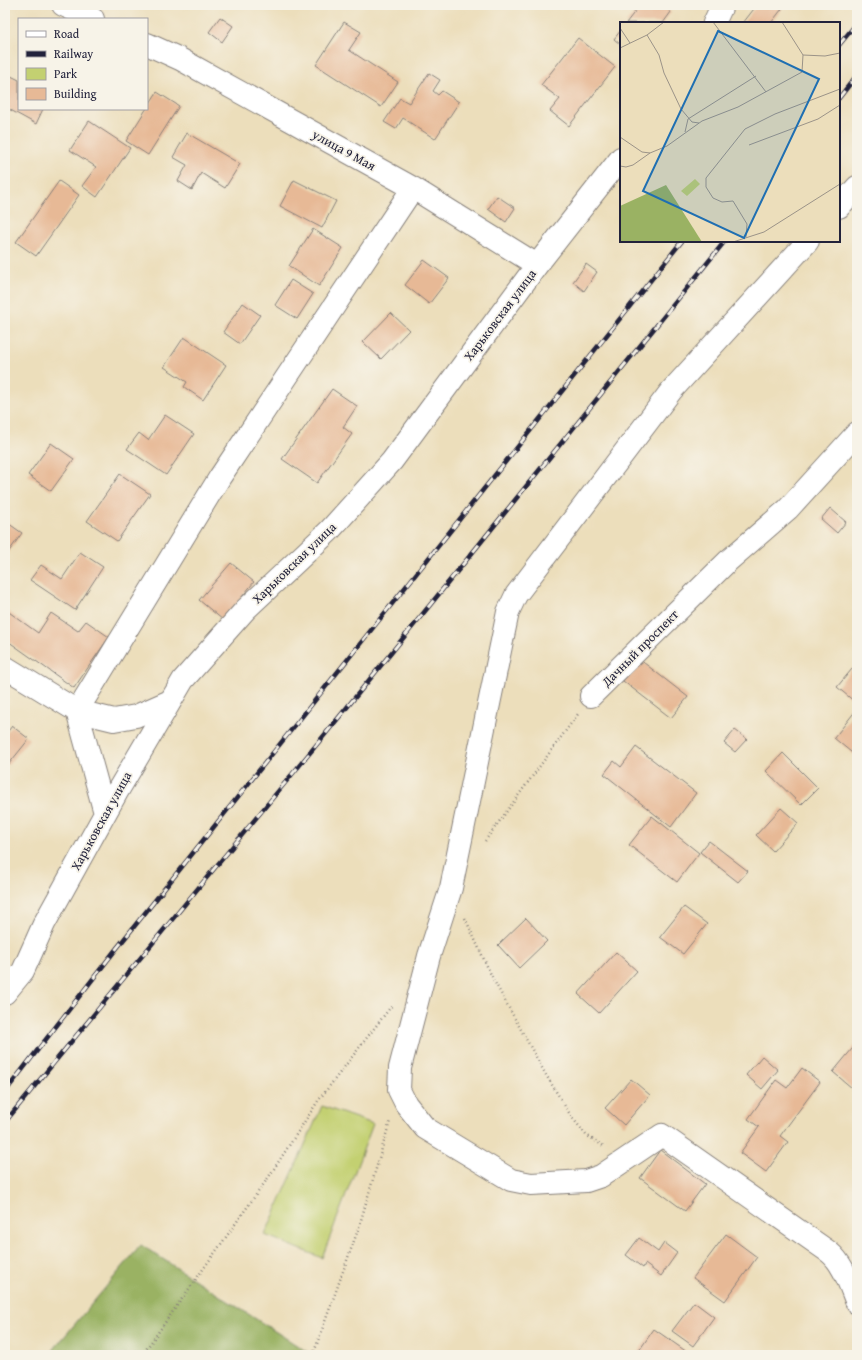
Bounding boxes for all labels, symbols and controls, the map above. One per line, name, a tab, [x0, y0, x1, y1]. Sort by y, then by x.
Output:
legend	[18, 18, 148, 110]
inset map	[620, 22, 840, 242]
text: Road	[54, 25, 80, 42]
text: Railway	[54, 45, 93, 62]
text: Park	[54, 65, 78, 82]
text: Building	[54, 85, 97, 102]
street label: улица 9 Мая	[308, 124, 380, 175]
street label: Харьковская улица	[459, 265, 541, 365]
street label: Харьковская улица	[248, 517, 341, 608]
street label: Дачный проспект	[597, 605, 683, 691]
street label: Харьковская улица	[66, 767, 136, 874]

